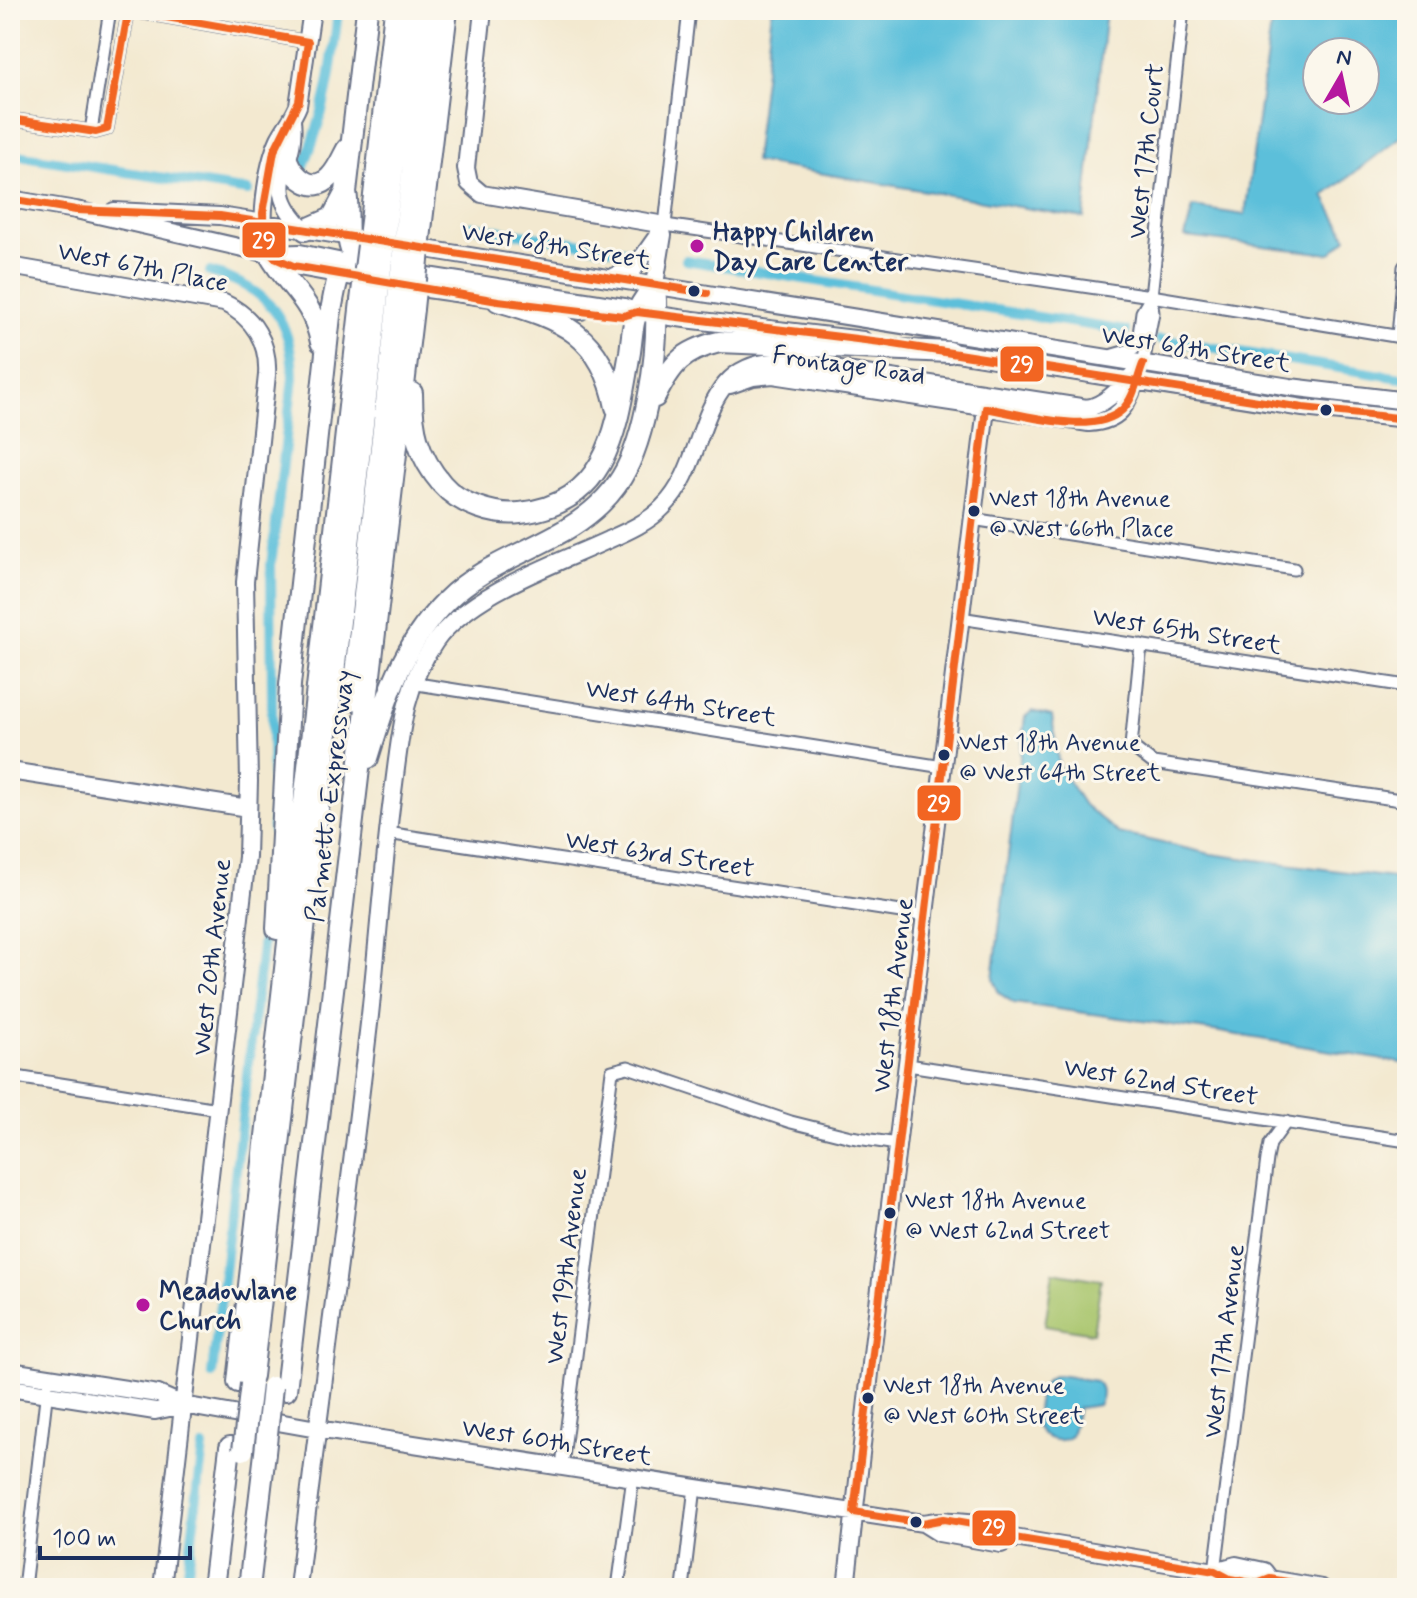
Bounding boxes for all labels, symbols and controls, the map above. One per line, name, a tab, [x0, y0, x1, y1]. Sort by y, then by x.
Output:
north arrow	[1301, 36, 1381, 116]
text: N	[1334, 43, 1353, 73]
street label: West 17th Court	[1121, 62, 1173, 241]
street label: West 68th Street	[459, 215, 653, 279]
place label: Happy Children Day Care Center	[713, 216, 909, 280]
line badge: 29	[241, 221, 287, 259]
text: 29	[252, 228, 276, 256]
street label: West 67th Place	[55, 235, 231, 301]
marker: Happy Children Day Care Center	[688, 237, 706, 255]
unlabelled marker	[686, 283, 702, 299]
street label: West 68th Street	[1099, 318, 1293, 382]
street label: Frontage Road	[770, 338, 927, 396]
line badge: 29	[999, 345, 1045, 383]
text: 29	[1010, 352, 1034, 380]
unlabelled marker	[1318, 402, 1334, 418]
place label: West 18th Avenue @ West 66th Place	[989, 484, 1174, 545]
marker: West 18th Avenue @ West 66th Place	[966, 503, 982, 519]
street label: West 65th Street	[1090, 600, 1284, 664]
street label: Palmetto Expressway	[299, 668, 363, 924]
street label: West 64th Street	[583, 672, 779, 736]
place label: West 18th Avenue @ West 64th Street	[959, 728, 1161, 789]
marker: West 18th Avenue @ West 64th Street	[936, 747, 952, 763]
line badge: 29	[916, 784, 962, 822]
text: 29	[927, 791, 951, 819]
street label: West 63rd Street	[563, 823, 757, 887]
street label: West 20th Avenue	[186, 857, 240, 1058]
street label: West 18th Avenue	[865, 895, 923, 1095]
street label: West 62nd Street	[1061, 1051, 1260, 1115]
street label: West 19th Avenue	[538, 1166, 596, 1367]
place label: West 18th Avenue @ West 62nd Street	[905, 1186, 1110, 1247]
marker: West 18th Avenue @ West 62nd Street	[882, 1205, 898, 1221]
street label: West 17th Avenue	[1196, 1242, 1254, 1440]
place label: Meadowlane Church	[159, 1275, 297, 1339]
marker: Meadowlane Church	[134, 1296, 152, 1314]
place label: West 18th Avenue @ West 60th Street	[883, 1371, 1084, 1432]
marker: West 18th Avenue @ West 60th Street	[860, 1390, 876, 1406]
street label: West 60th Street	[459, 1411, 654, 1475]
line badge: 29	[971, 1509, 1017, 1547]
scale bar	[40, 1510, 190, 1560]
unlabelled marker	[908, 1514, 924, 1530]
text: 29	[982, 1515, 1006, 1543]
text: 100 m	[52, 1524, 116, 1555]

